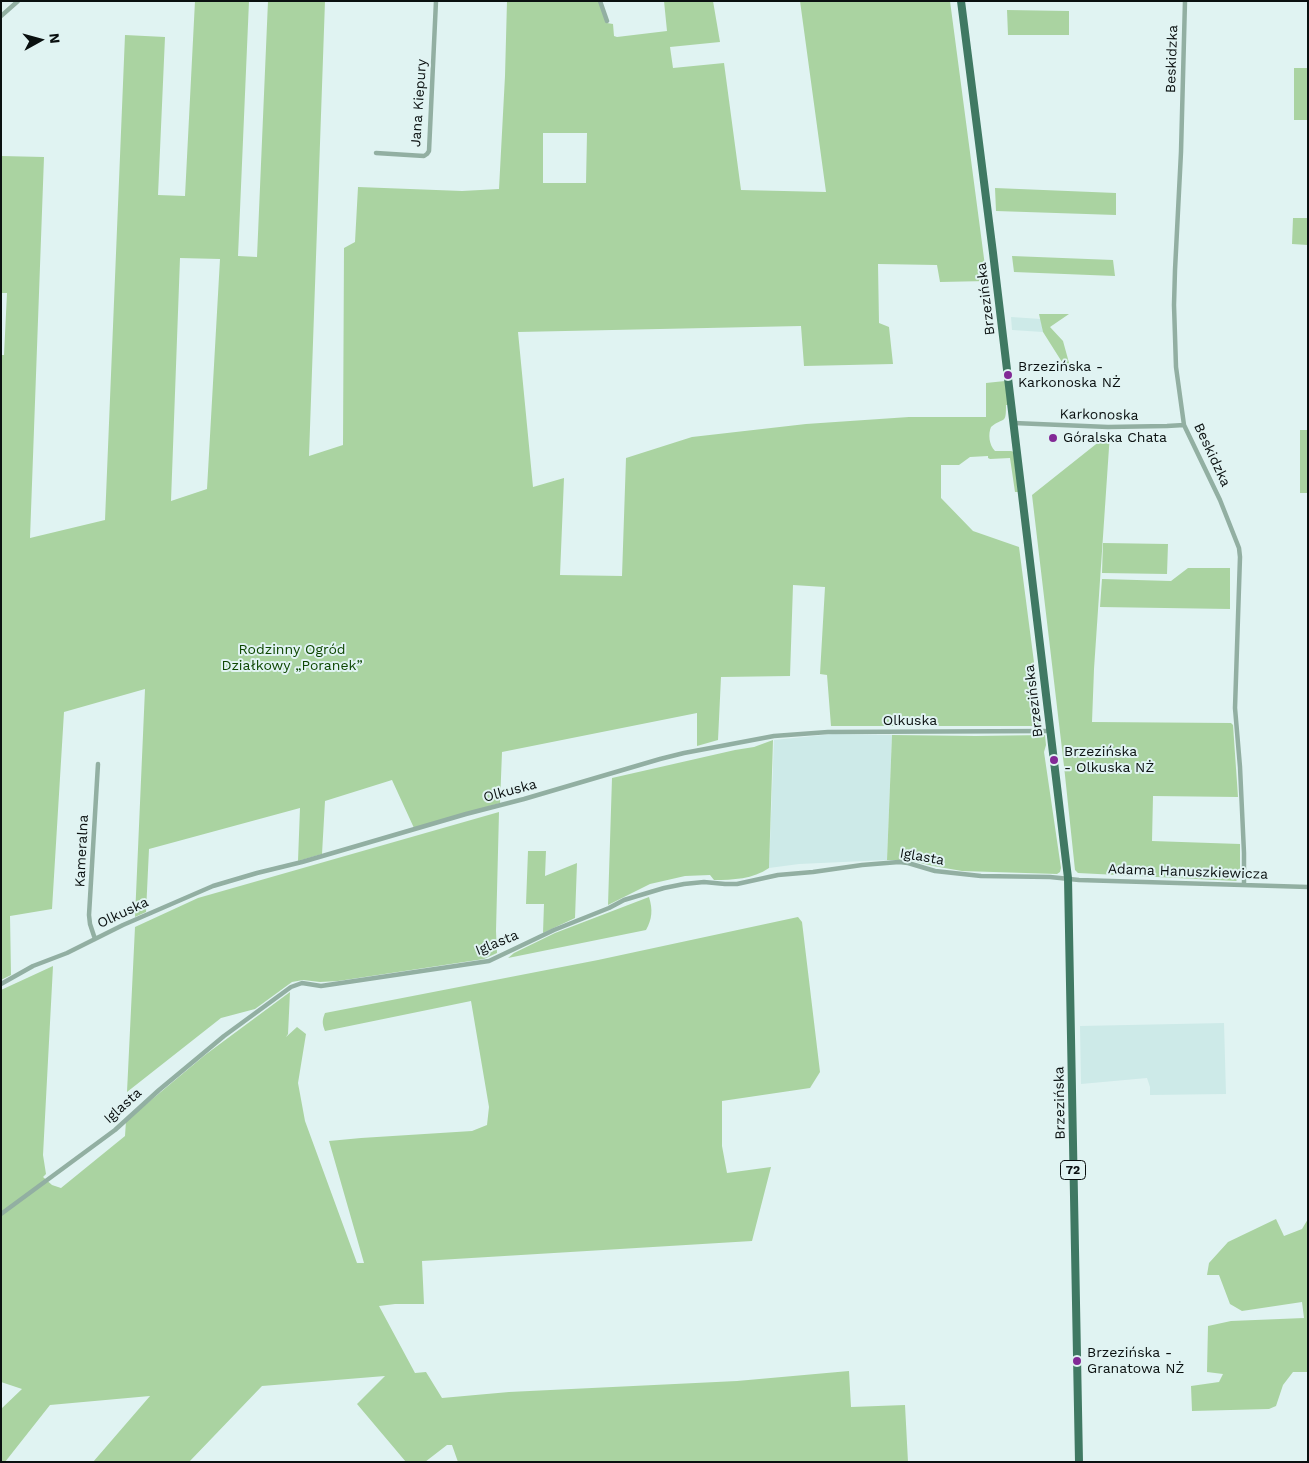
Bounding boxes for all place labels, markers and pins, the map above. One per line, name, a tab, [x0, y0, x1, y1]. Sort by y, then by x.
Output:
place label: Brzezińska - Karkonoska NŻ	[1018, 359, 1121, 392]
marker: Brzezińska - Karkonoska NŻ	[1002, 369, 1014, 381]
place label: Góralska Chata	[1063, 430, 1167, 446]
marker: Góralska Chata	[1047, 432, 1059, 444]
place label: Brzezińska - Olkuska NŻ	[1064, 744, 1154, 776]
marker: Brzezińska - Olkuska NŻ	[1048, 754, 1060, 766]
place label: Brzezińska - Granatowa NŻ	[1087, 1345, 1184, 1378]
marker: Brzezińska - Granatowa NŻ	[1071, 1355, 1083, 1367]

